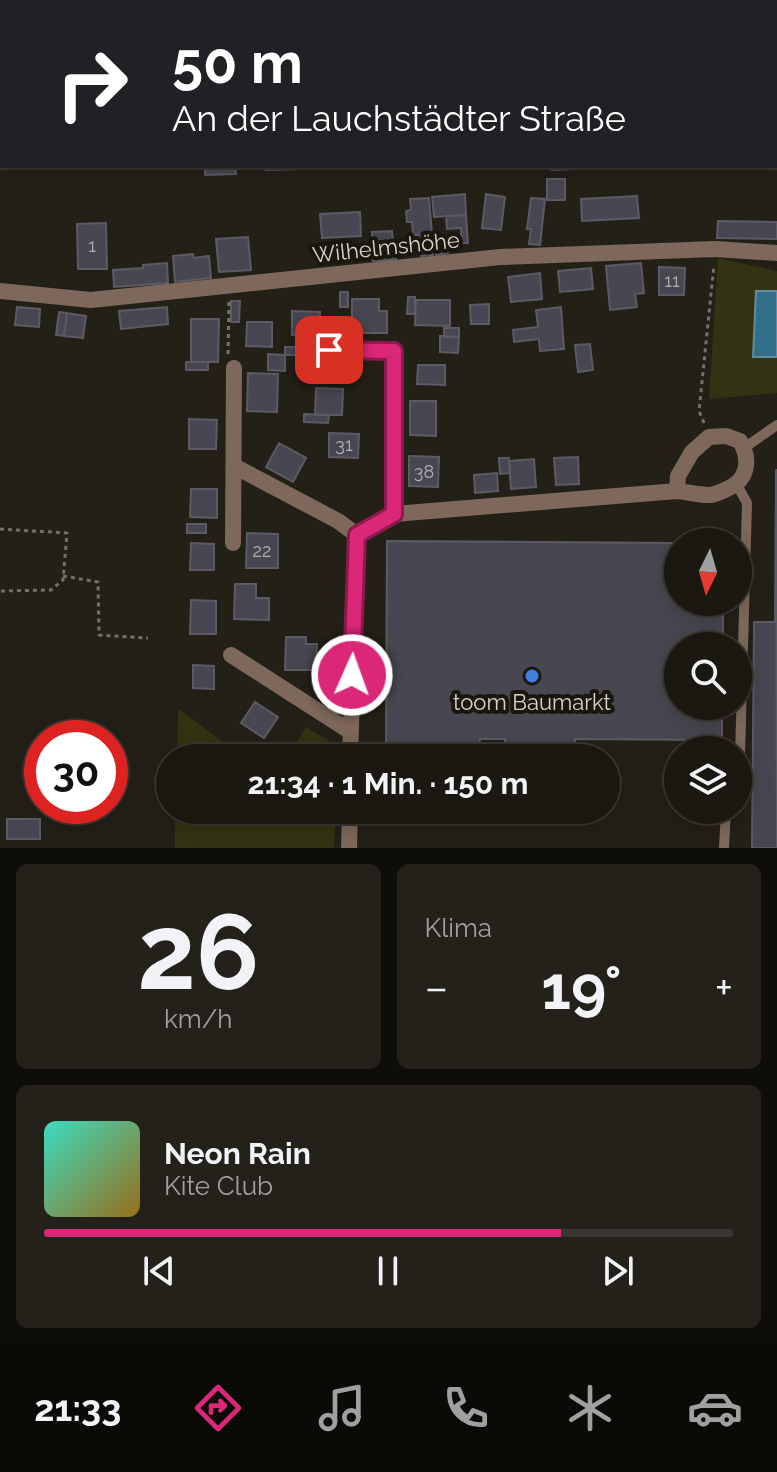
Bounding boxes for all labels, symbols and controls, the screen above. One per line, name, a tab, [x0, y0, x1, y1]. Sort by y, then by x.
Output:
text: 50 m	[172, 30, 303, 96]
icon: right	[40, 32, 144, 136]
text: An der Lauchstädter Straße	[172, 97, 626, 139]
street label: Wilhelmshöhe	[311, 226, 461, 268]
house number: 1	[88, 235, 96, 256]
house number: 11	[664, 270, 680, 291]
pin	[295, 316, 363, 384]
icon: arrive	[307, 328, 351, 372]
house number: 31	[335, 434, 353, 455]
house number: 38	[414, 461, 434, 482]
north arrow	[664, 528, 752, 616]
map controls	[664, 528, 752, 824]
house number: 22	[253, 540, 271, 561]
button: search	[664, 632, 752, 720]
position arrow	[310, 633, 394, 717]
marker: toom Baumarkt	[523, 667, 541, 685]
place label: toom Baumarkt	[453, 689, 612, 715]
speed limit sign: 30	[24, 720, 128, 824]
button: layers	[664, 736, 752, 824]
text: 21:34 · 1 Min. · 150 m	[248, 766, 528, 801]
text: 26	[137, 891, 259, 1013]
text: Klima	[425, 913, 492, 943]
text: 19°	[541, 953, 622, 1023]
text: −	[425, 962, 448, 1013]
text: +	[715, 962, 733, 1013]
text: km/h	[164, 1004, 233, 1034]
text: Neon Rain	[164, 1136, 311, 1171]
text: Kite Club	[164, 1171, 273, 1201]
icon: previous	[137, 1249, 181, 1293]
icon: pause	[366, 1249, 410, 1293]
icon: next	[596, 1249, 640, 1293]
icon: directions	[190, 1380, 246, 1436]
icon: music	[314, 1380, 370, 1436]
icon: phone	[438, 1380, 494, 1436]
icon: climate	[562, 1380, 618, 1436]
icon: car	[687, 1380, 743, 1436]
text: 21:33	[34, 1387, 121, 1429]

